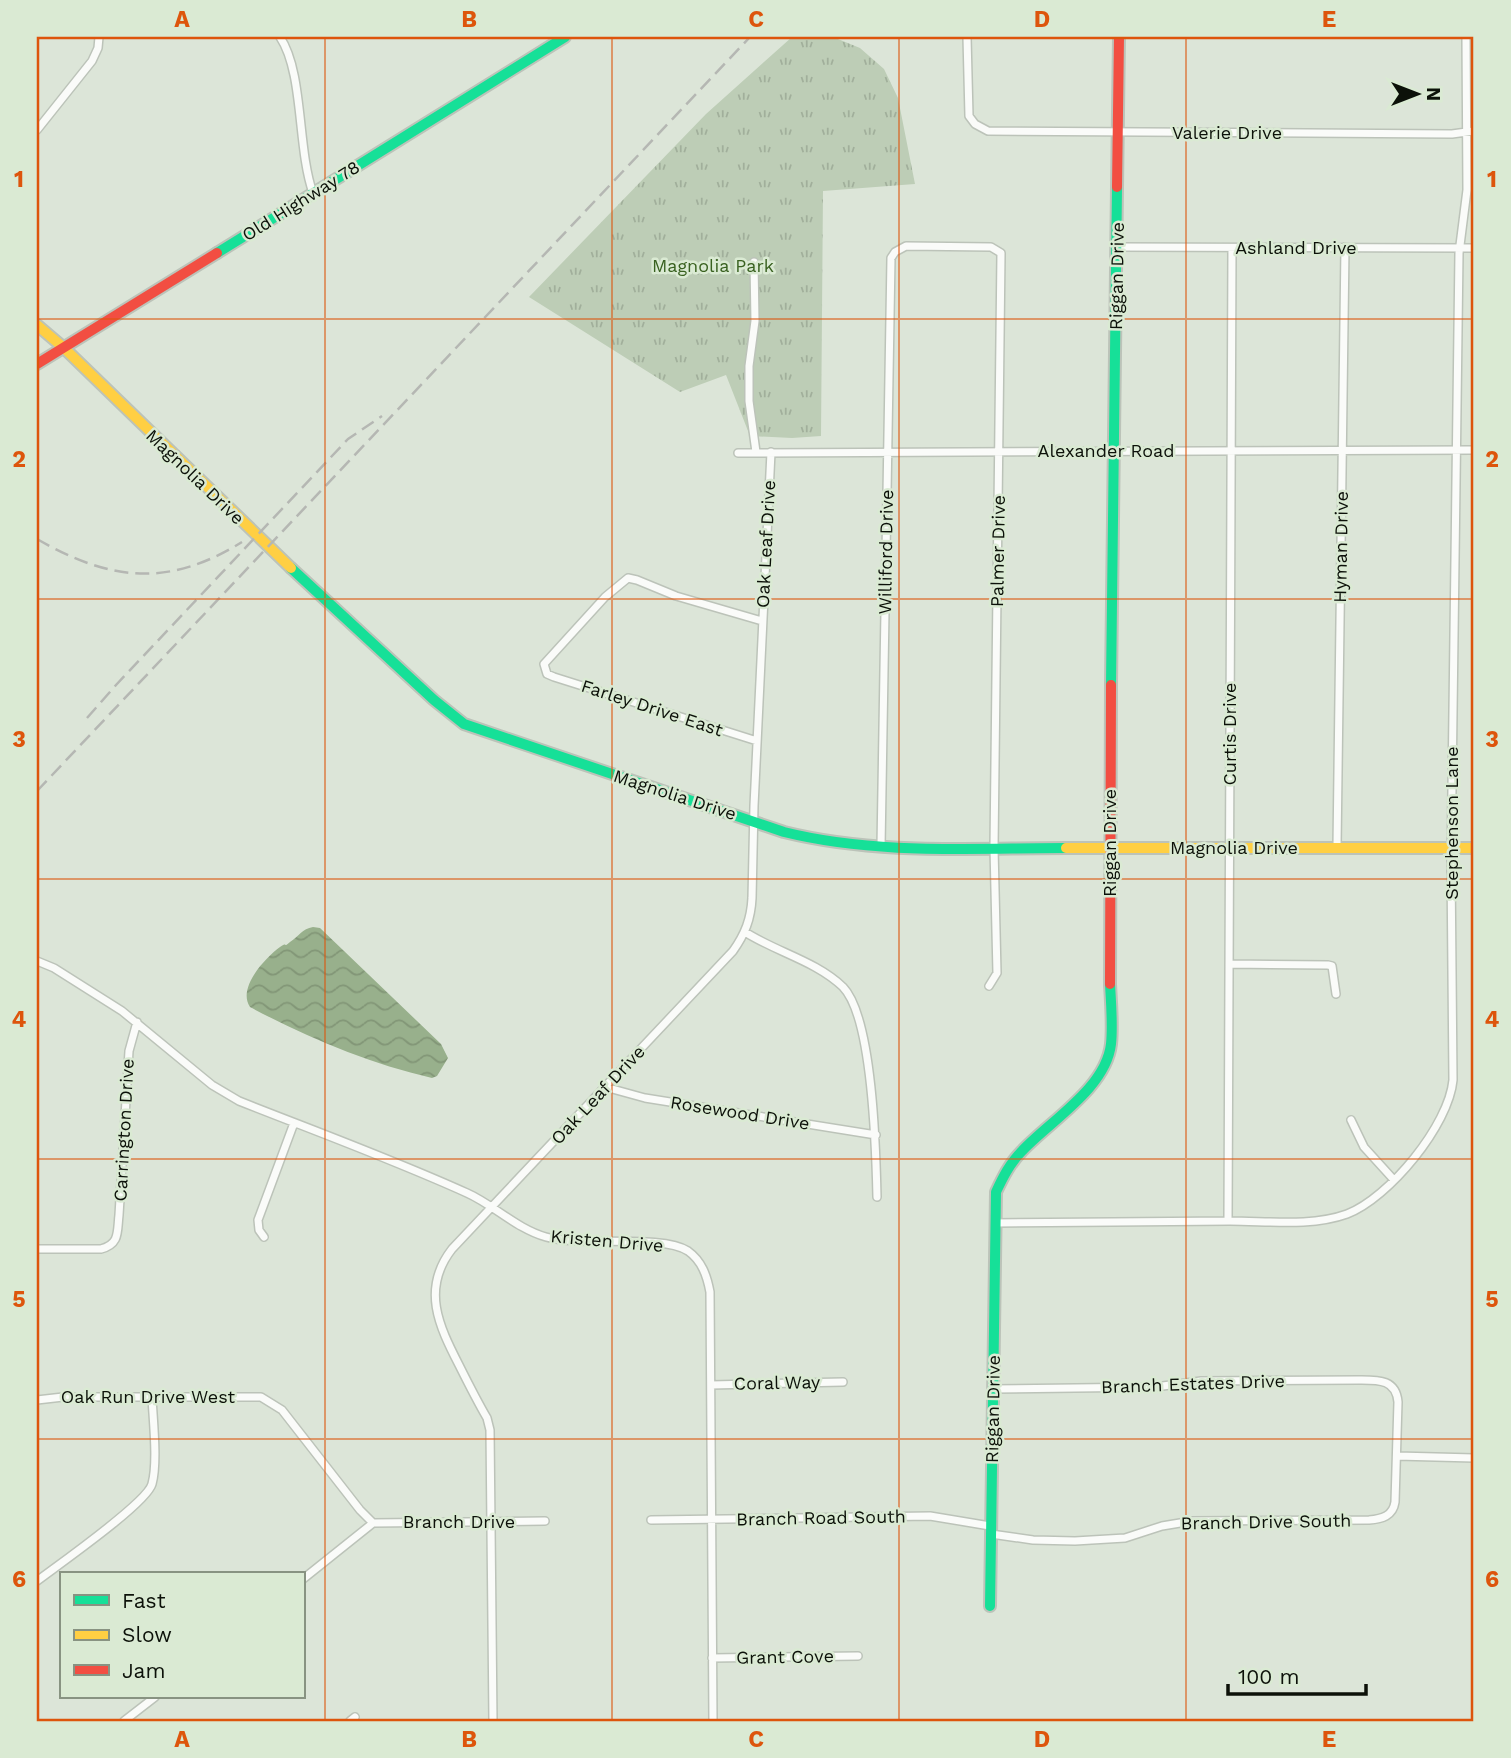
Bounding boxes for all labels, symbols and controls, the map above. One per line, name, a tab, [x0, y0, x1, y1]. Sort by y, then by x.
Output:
text: A	[174, 6, 190, 33]
text: B	[461, 6, 477, 33]
text: C	[748, 6, 764, 33]
text: D	[1034, 6, 1050, 33]
text: E	[1322, 6, 1336, 33]
north arrow	[1382, 60, 1452, 130]
text: N	[1422, 87, 1445, 101]
street label: Valerie Drive	[1172, 122, 1282, 143]
street label: Old Highway 78	[238, 156, 363, 245]
text: 1	[14, 166, 24, 193]
text: 1	[1487, 166, 1497, 193]
street label: Riggan Drive	[1105, 222, 1128, 330]
street label: Ashland Drive	[1235, 237, 1357, 258]
park label: Magnolia Park	[652, 255, 774, 276]
street label: Magnolia Drive	[142, 425, 249, 529]
street label: Alexander Road	[1038, 440, 1174, 461]
text: 2	[12, 446, 26, 473]
text: 2	[1485, 446, 1499, 473]
street label: Oak Leaf Drive	[752, 480, 779, 608]
street label: Williford Drive	[874, 489, 897, 615]
street label: Hyman Drive	[1329, 491, 1352, 603]
street label: Palmer Drive	[986, 495, 1009, 607]
street label: Farley Drive East	[579, 675, 726, 740]
street label: Curtis Drive	[1219, 683, 1240, 785]
text: 3	[12, 726, 26, 753]
text: 3	[1485, 726, 1499, 753]
street label: Stephenson Lane	[1441, 746, 1462, 900]
street label: Magnolia Drive	[611, 765, 739, 824]
street label: Riggan Drive	[1099, 789, 1120, 897]
street label: Magnolia Drive	[1170, 837, 1298, 858]
text: 4	[12, 1006, 27, 1033]
text: 4	[1485, 1006, 1500, 1033]
street label: Oak Leaf Drive	[546, 1041, 649, 1149]
street label: Carrington Drive	[109, 1058, 138, 1202]
street label: Rosewood Drive	[669, 1091, 811, 1134]
street label: Kristen Drive	[550, 1225, 664, 1256]
text: 5	[12, 1286, 26, 1313]
text: 5	[1485, 1286, 1499, 1313]
street label: Riggan Drive	[981, 1355, 1004, 1463]
street label: Branch Estates Drive	[1101, 1370, 1285, 1397]
street label: Coral Way	[734, 1371, 821, 1394]
street label: Oak Run Drive West	[61, 1386, 236, 1407]
street label: Branch Road South	[736, 1506, 906, 1529]
street label: Branch Drive South	[1181, 1510, 1351, 1533]
street label: Branch Drive	[403, 1511, 515, 1532]
text: 6	[12, 1566, 26, 1593]
text: 6	[1485, 1566, 1499, 1593]
legend	[60, 1572, 304, 1698]
text: Fast	[122, 1588, 166, 1613]
text: Slow	[122, 1622, 172, 1647]
street label: Grant Cove	[736, 1645, 834, 1668]
scale bar	[1228, 1653, 1366, 1697]
text: Jam	[122, 1658, 165, 1683]
text: 100 m	[1238, 1664, 1300, 1689]
text: A	[174, 1726, 190, 1753]
text: B	[461, 1726, 477, 1753]
text: C	[748, 1726, 764, 1753]
text: D	[1034, 1726, 1050, 1753]
text: E	[1322, 1726, 1336, 1753]

